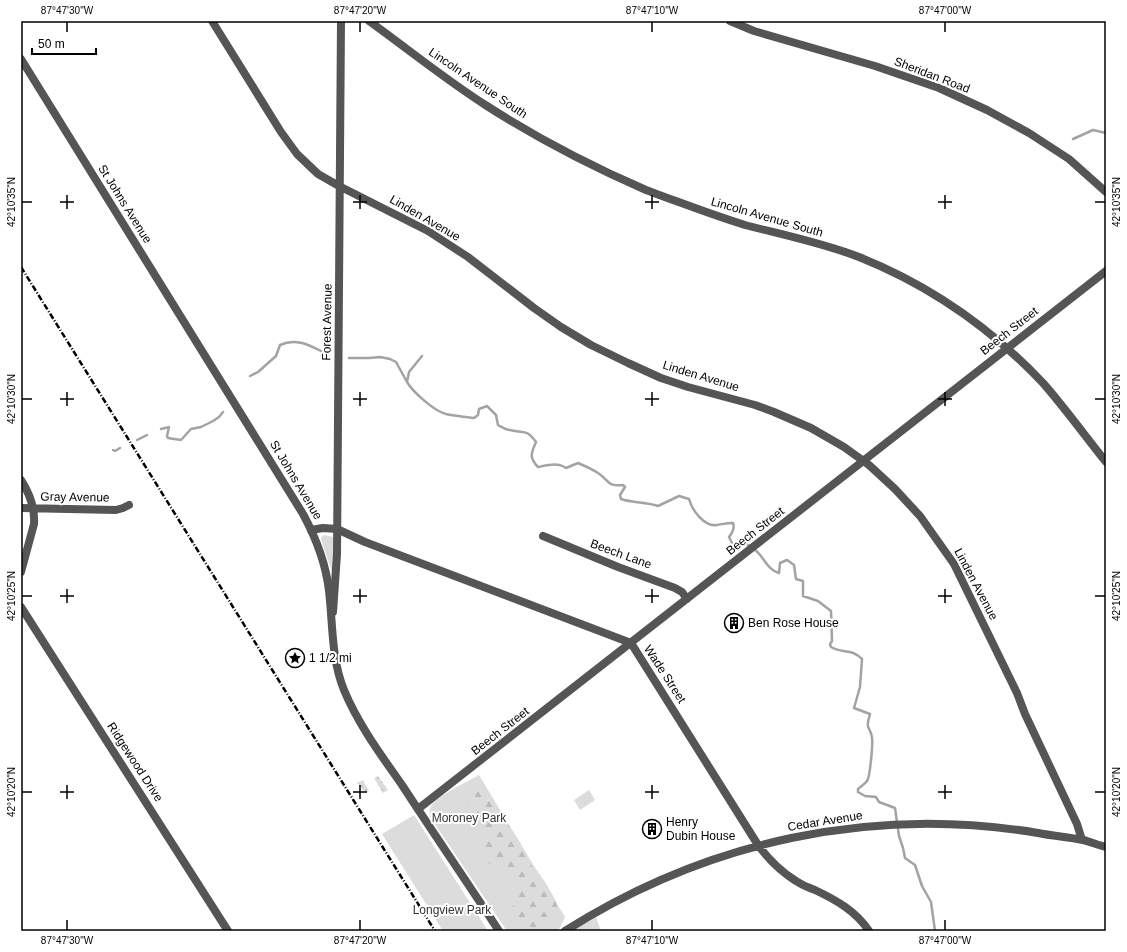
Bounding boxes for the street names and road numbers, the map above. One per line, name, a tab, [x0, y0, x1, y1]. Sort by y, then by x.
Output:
street label: Lincoln Avenue South	[426, 45, 530, 121]
street label: Sheridan Road	[892, 54, 972, 96]
street label: St Johns Avenue	[95, 162, 155, 246]
street label: Linden Avenue	[387, 192, 463, 244]
street label: Lincoln Avenue South	[709, 194, 825, 240]
street label: Forest Avenue	[319, 283, 335, 361]
street label: Beech Street	[977, 304, 1041, 358]
street label: Linden Avenue	[661, 358, 741, 394]
street label: St Johns Avenue	[267, 438, 325, 522]
street label: Gray Avenue	[40, 489, 110, 505]
street label: Beech Street	[723, 504, 787, 558]
street label: Beech Lane	[589, 536, 654, 572]
street label: Linden Avenue	[951, 546, 1001, 623]
street label: Wade Street	[641, 642, 689, 706]
street label: Beech Street	[468, 704, 532, 758]
street label: Ridgewood Drive	[104, 720, 166, 804]
street label: Cedar Avenue	[786, 808, 864, 834]

